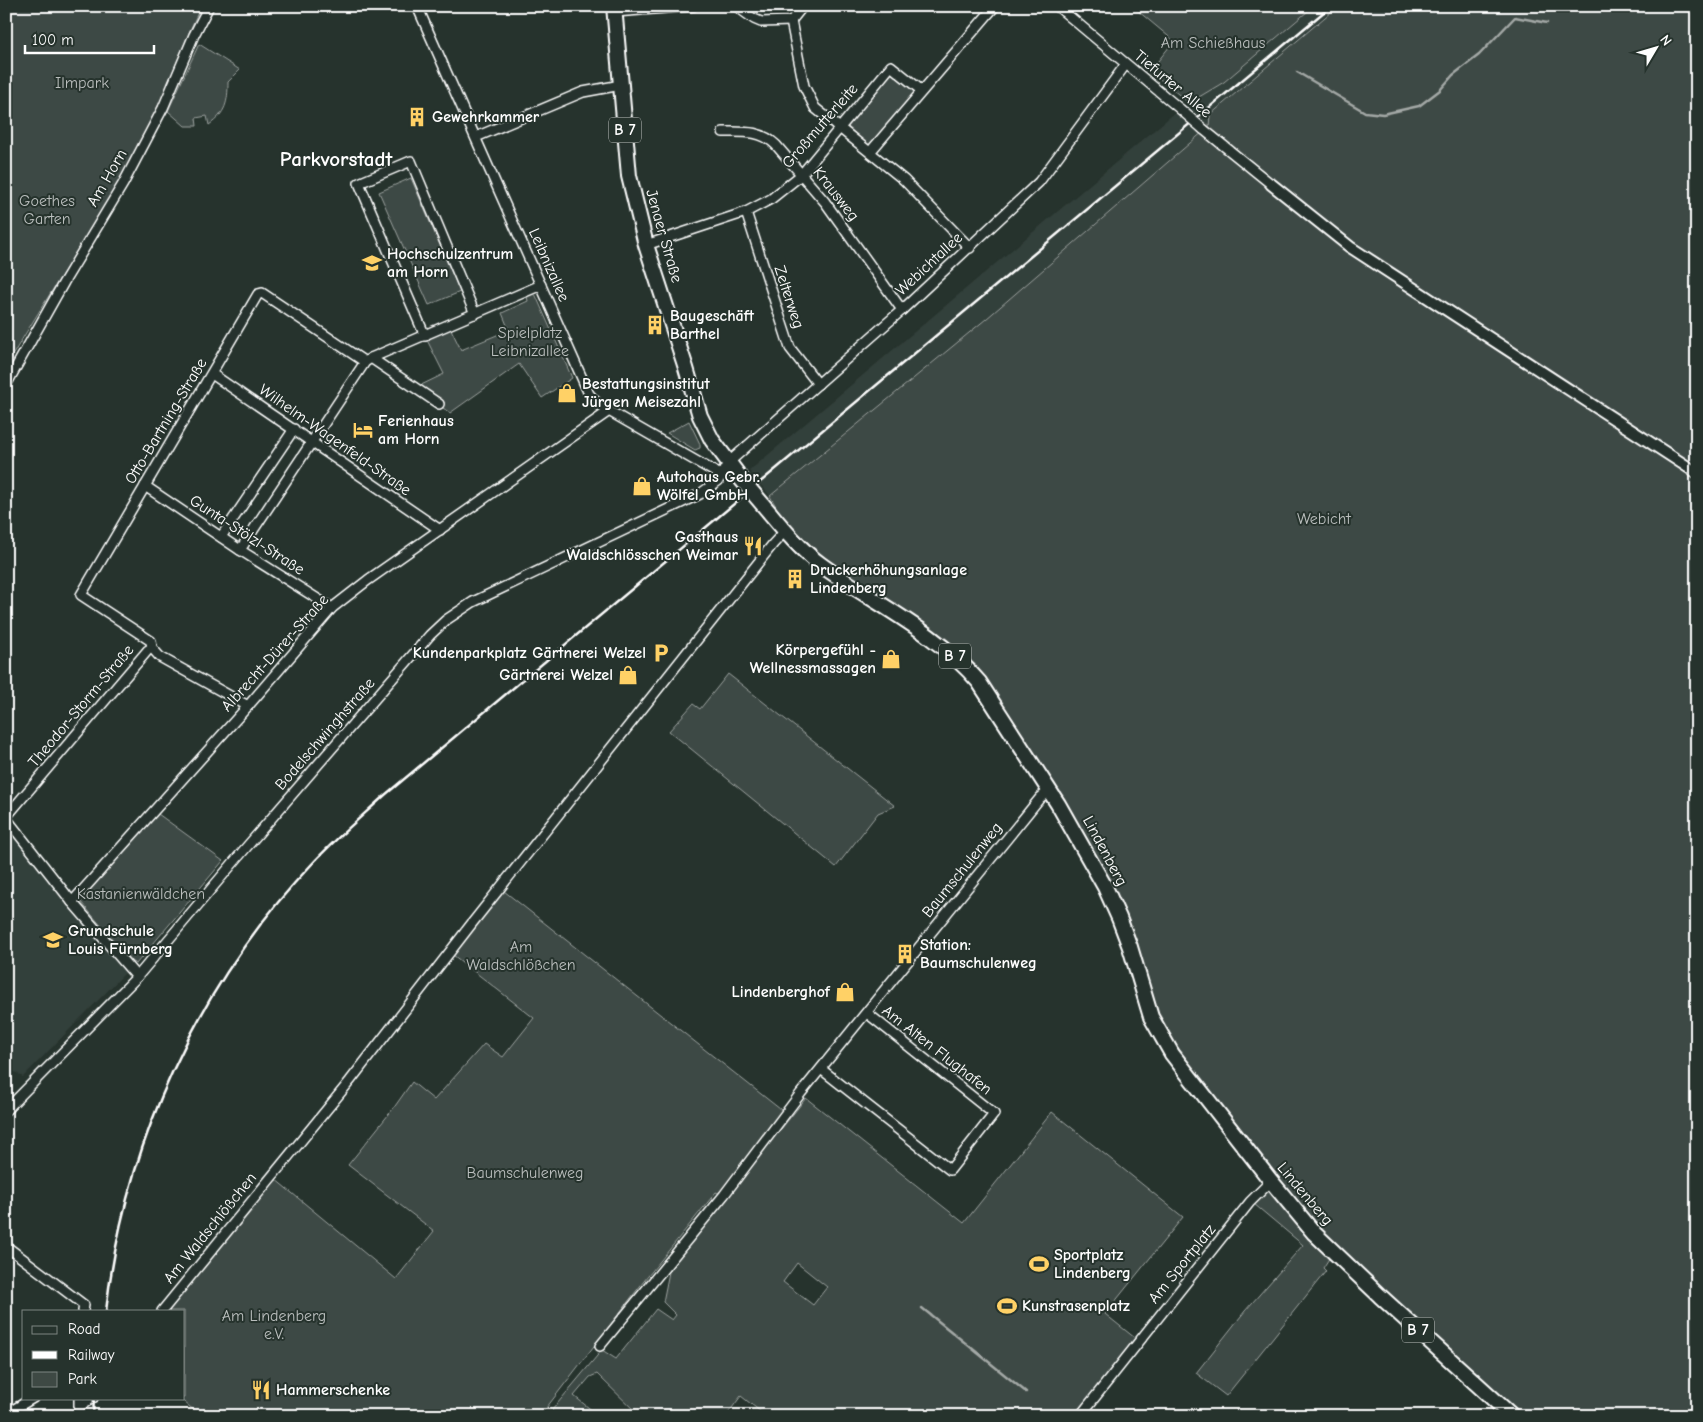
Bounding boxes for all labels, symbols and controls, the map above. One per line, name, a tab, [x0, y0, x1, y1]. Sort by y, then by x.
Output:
scale bar	[25, 22, 154, 54]
north arrow	[1630, 22, 1680, 72]
text: 100 m	[32, 31, 74, 49]
text: N	[1656, 31, 1675, 49]
park label: Am Schießhaus	[1161, 34, 1266, 52]
street label: Tiefurter Allee	[1131, 47, 1215, 121]
park label: Ilmpark	[55, 74, 109, 92]
street label: Großmutterleite	[778, 80, 862, 172]
building icon: Gewehrkammer	[406, 106, 428, 128]
place label: Gewehrkammer	[432, 108, 540, 126]
road number: B 7	[609, 118, 641, 142]
street label: Am Horn	[83, 146, 131, 210]
district label: Parkvorstadt	[280, 147, 393, 171]
street label: Krausweg	[809, 163, 863, 225]
street label: Jenaer Straße	[642, 187, 686, 285]
park label: Goethes Garten	[19, 192, 75, 228]
street label: Leibnizallee	[525, 226, 573, 304]
street label: Webichtallee	[892, 229, 966, 299]
place label: Hochschulzentrum am Horn	[387, 245, 513, 281]
school or university icon: Hochschulzentrum am Horn	[361, 252, 383, 274]
street label: Zelterweg	[770, 263, 808, 331]
place label: Baugeschäft Barthel	[670, 307, 755, 343]
building icon: Baugeschäft Barthel	[644, 314, 666, 336]
park label: Spielplatz Leibnizallee	[491, 324, 569, 360]
street label: Otto-Bartning-Straße	[121, 355, 211, 487]
place label: Bestattungsinstitut Jürgen Meisezahl	[582, 375, 711, 411]
street label: Wilhelm-Wagenfeld-Straße	[256, 381, 414, 499]
shop icon: Bestattungsinstitut Jürgen Meisezahl	[556, 382, 578, 404]
place label: Ferienhaus am Horn	[378, 412, 454, 448]
hotel icon: Ferienhaus am Horn	[352, 419, 374, 441]
place label: Autohaus Gebr. Wölfel GmbH	[657, 468, 760, 504]
shop icon: Autohaus Gebr. Wölfel GmbH	[631, 475, 653, 497]
street label: Gunta-Stölzl-Straße	[186, 491, 308, 579]
park label: Webicht	[1297, 510, 1351, 528]
place label: Gasthaus Waldschlösschen Weimar	[567, 528, 739, 564]
restaurant icon: Gasthaus Waldschlösschen Weimar	[742, 535, 764, 557]
place label: Druckerhöhungsanlage Lindenberg	[810, 561, 967, 597]
building icon: Druckerhöhungsanlage Lindenberg	[784, 568, 806, 590]
street label: Albrecht-Dürer-Straße	[218, 591, 332, 715]
street label: Theodor-Storm-Straße	[25, 641, 137, 771]
place label: Körpergefühl - Wellnessmassagen	[750, 641, 876, 677]
parking icon: Kundenparkplatz Gärtnerei Welzel	[650, 642, 672, 664]
place label: Kundenparkplatz Gärtnerei Welzel	[413, 644, 646, 662]
road number: B 7	[939, 644, 971, 668]
shop icon: Körpergefühl - Wellnessmassagen	[880, 648, 902, 670]
shop icon: Gärtnerei Welzel	[617, 664, 639, 686]
place label: Gärtnerei Welzel	[499, 666, 613, 684]
street label: Bodelschwinghstraße	[272, 674, 378, 794]
street label: Lindenberg	[1079, 813, 1131, 889]
street label: Baumschulenweg	[918, 819, 1006, 921]
park label: Kastanienwäldchen	[77, 885, 205, 903]
place label: Grundschule Louis Fürnberg	[68, 922, 173, 958]
school or university icon: Grundschule Louis Fürnberg	[42, 929, 64, 951]
place label: Station: Baumschulenweg	[920, 936, 1037, 972]
park label: Am Waldschlößchen	[466, 938, 576, 974]
building icon: Station: Baumschulenweg	[894, 943, 916, 965]
shop icon: Lindenberghof	[834, 981, 856, 1003]
place label: Lindenberghof	[732, 983, 831, 1001]
street label: Am Alten Flughafen	[879, 1002, 995, 1098]
street label: Lindenberg	[1273, 1159, 1337, 1229]
park label: Baumschulenweg	[467, 1164, 583, 1182]
street label: Am Waldschlößchen	[160, 1169, 260, 1287]
street label: Am Sportplatz	[1145, 1221, 1219, 1307]
place label: Sportplatz Lindenberg	[1054, 1246, 1131, 1282]
sports icon: Sportplatz Lindenberg	[1028, 1253, 1050, 1275]
sports icon: Kunstrasenplatz	[996, 1295, 1018, 1317]
place label: Kunstrasenplatz	[1022, 1297, 1130, 1315]
park label: Am Lindenberg e.V.	[222, 1307, 326, 1343]
legend	[22, 1310, 185, 1400]
road number: B 7	[1402, 1318, 1434, 1342]
text: Road	[68, 1320, 100, 1338]
text: Railway	[68, 1346, 115, 1364]
text: Park	[68, 1370, 97, 1388]
restaurant icon: Hammerschenke	[250, 1379, 272, 1401]
place label: Hammerschenke	[276, 1381, 390, 1399]

